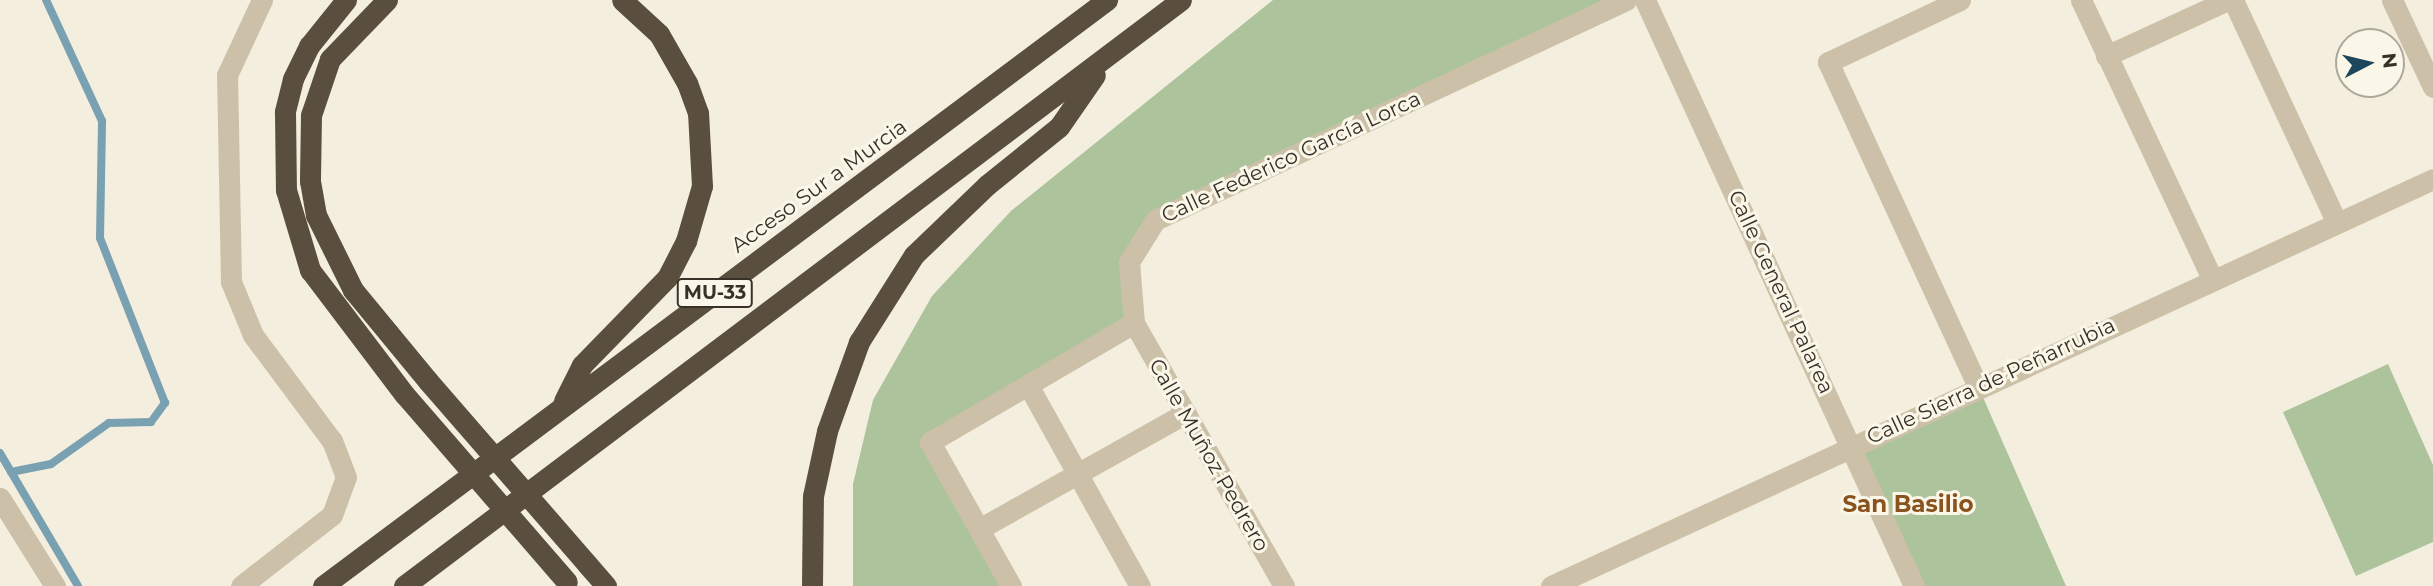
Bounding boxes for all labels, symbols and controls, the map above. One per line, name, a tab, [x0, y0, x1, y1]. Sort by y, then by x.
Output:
north arrow	[2335, 28, 2405, 98]
text: N	[2377, 52, 2402, 70]
street label: Calle Federico García Lorca	[1157, 86, 1425, 228]
street label: Acceso Sur a Murcia	[726, 114, 912, 258]
street label: Calle General Palarea	[1723, 186, 1839, 398]
road number: MU-33	[676, 278, 754, 308]
street label: Calle Sierra de Peñarrubia	[1863, 312, 2119, 450]
street label: Calle Muñoz Pedrero	[1144, 354, 1274, 556]
district label: San Basilio	[1842, 490, 1974, 518]

